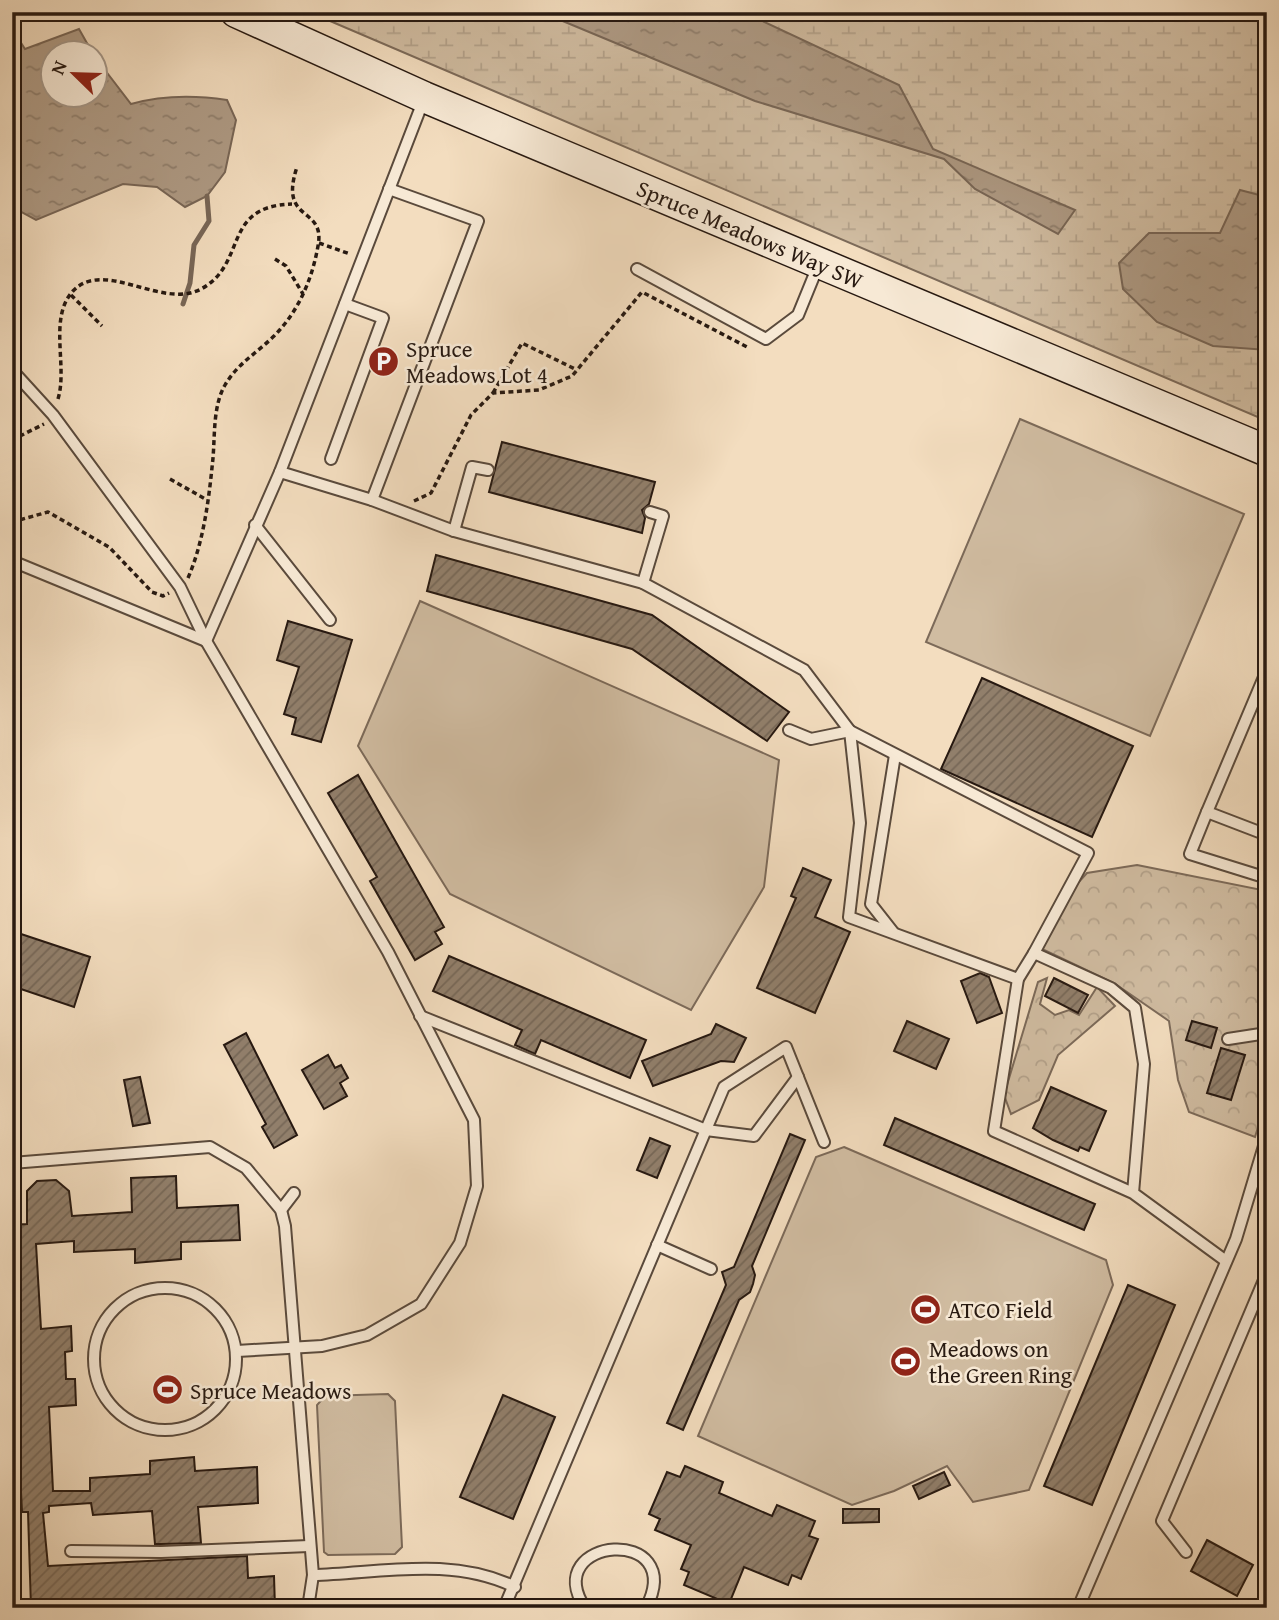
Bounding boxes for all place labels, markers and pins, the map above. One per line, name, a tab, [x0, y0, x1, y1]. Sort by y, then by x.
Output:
place label: Spruce Meadows Lot 4	[406, 332, 548, 391]
parking icon: Spruce Meadows Lot 4	[366, 344, 400, 378]
sports icon: ATCO Field	[908, 1292, 942, 1326]
place label: ATCO Field	[948, 1293, 1053, 1326]
place label: Meadows on the Green Ring	[929, 1332, 1073, 1391]
sports icon: Meadows on the Green Ring	[889, 1344, 923, 1378]
sports icon: Spruce Meadows	[150, 1373, 184, 1407]
place label: Spruce Meadows	[190, 1374, 351, 1407]

